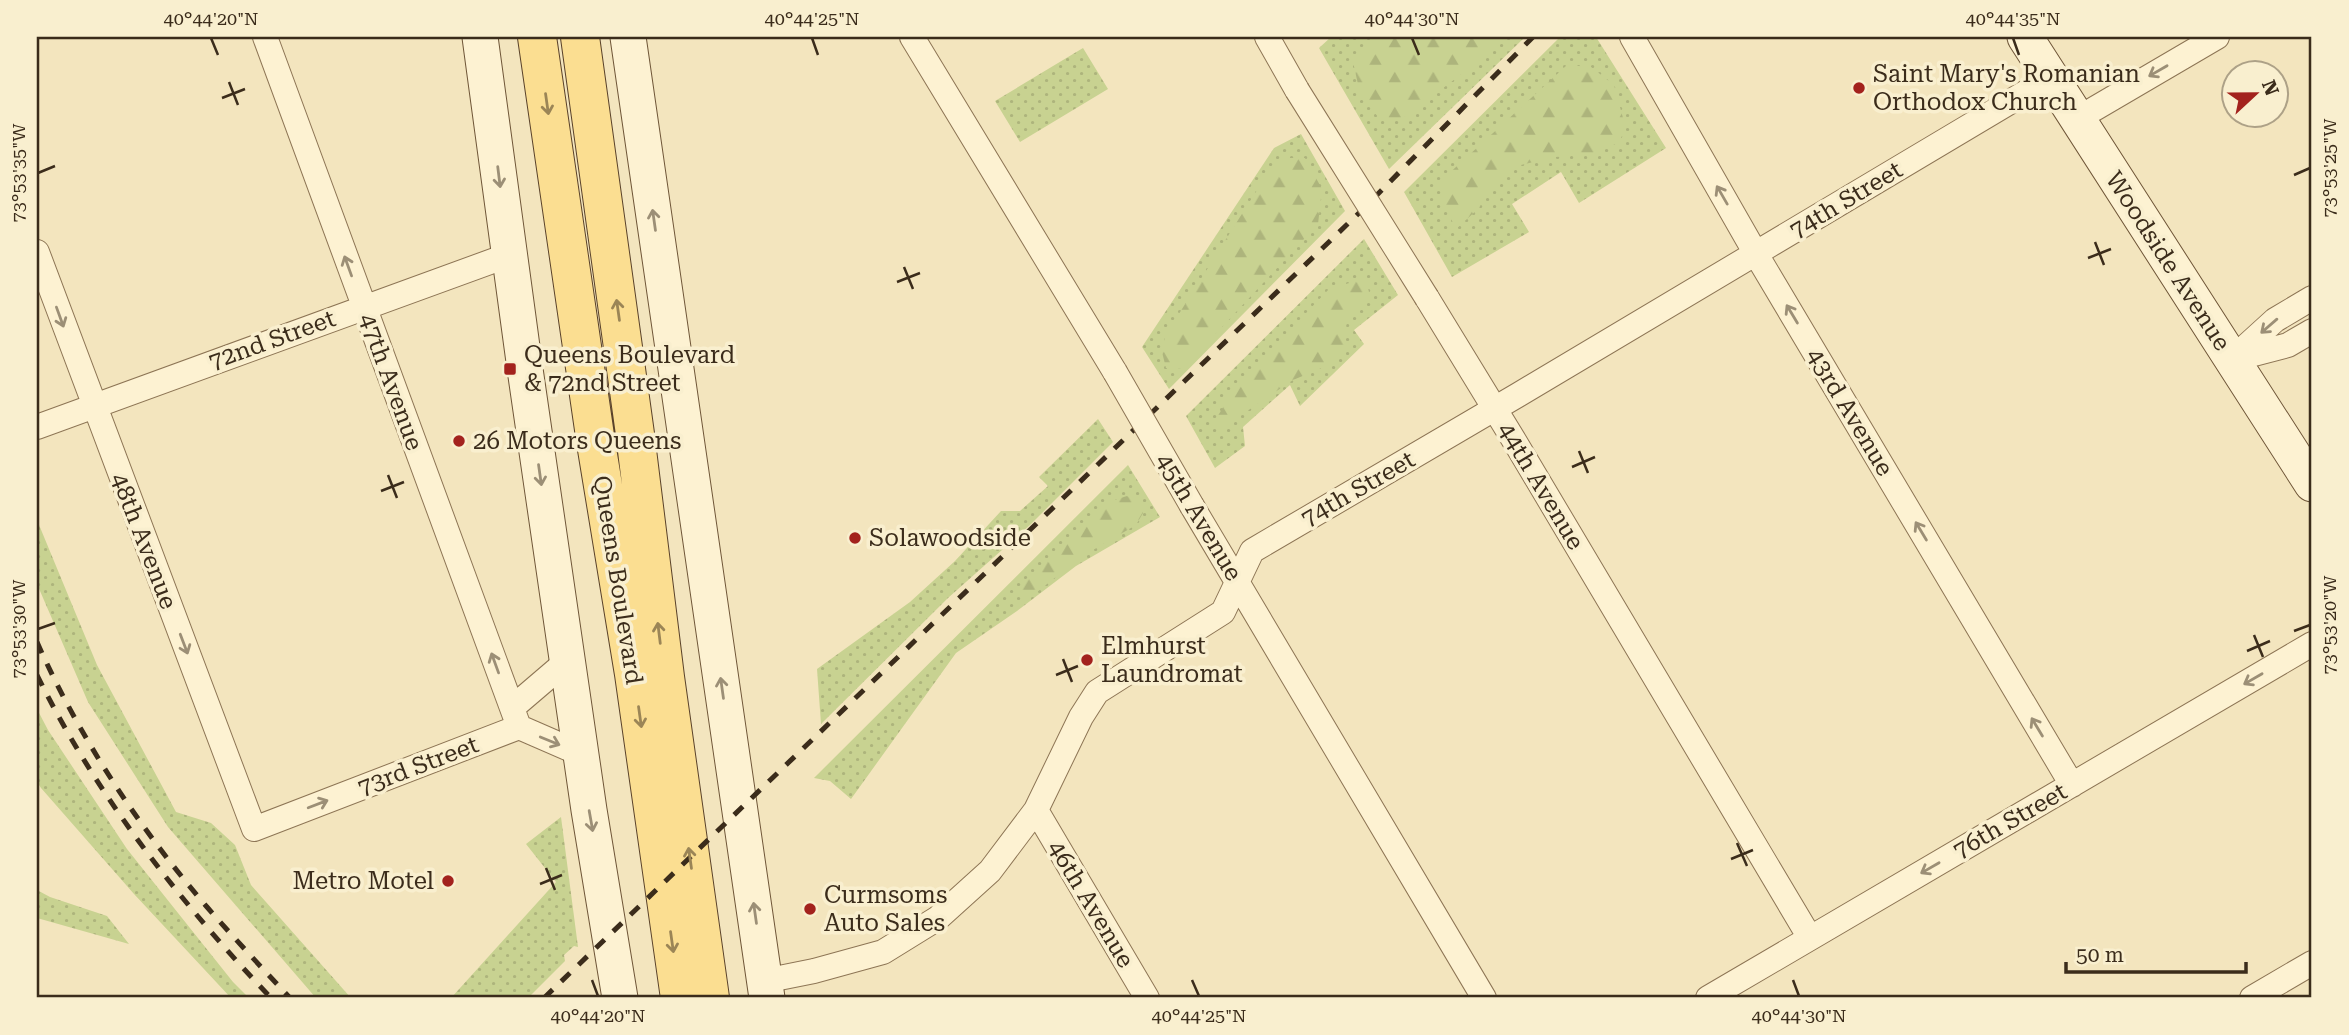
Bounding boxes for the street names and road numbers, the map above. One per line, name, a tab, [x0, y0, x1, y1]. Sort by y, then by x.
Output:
street label: 74th Street	[1785, 155, 1907, 245]
street label: Woodside Avenue	[2100, 166, 2236, 356]
street label: 72nd Street	[205, 304, 339, 376]
street label: 47th Avenue	[353, 310, 429, 454]
street label: 43rd Avenue	[1801, 343, 1899, 481]
street label: 44th Avenue	[1492, 417, 1590, 555]
street label: 74th Street	[1296, 445, 1420, 533]
street label: 45th Avenue	[1150, 448, 1248, 586]
street label: 48th Avenue	[105, 469, 183, 613]
street label: Queens Boulevard	[588, 474, 648, 686]
street label: 73rd Street	[354, 730, 482, 802]
street label: 76th Street	[1948, 777, 2072, 865]
street label: 46th Avenue	[1042, 835, 1140, 973]

